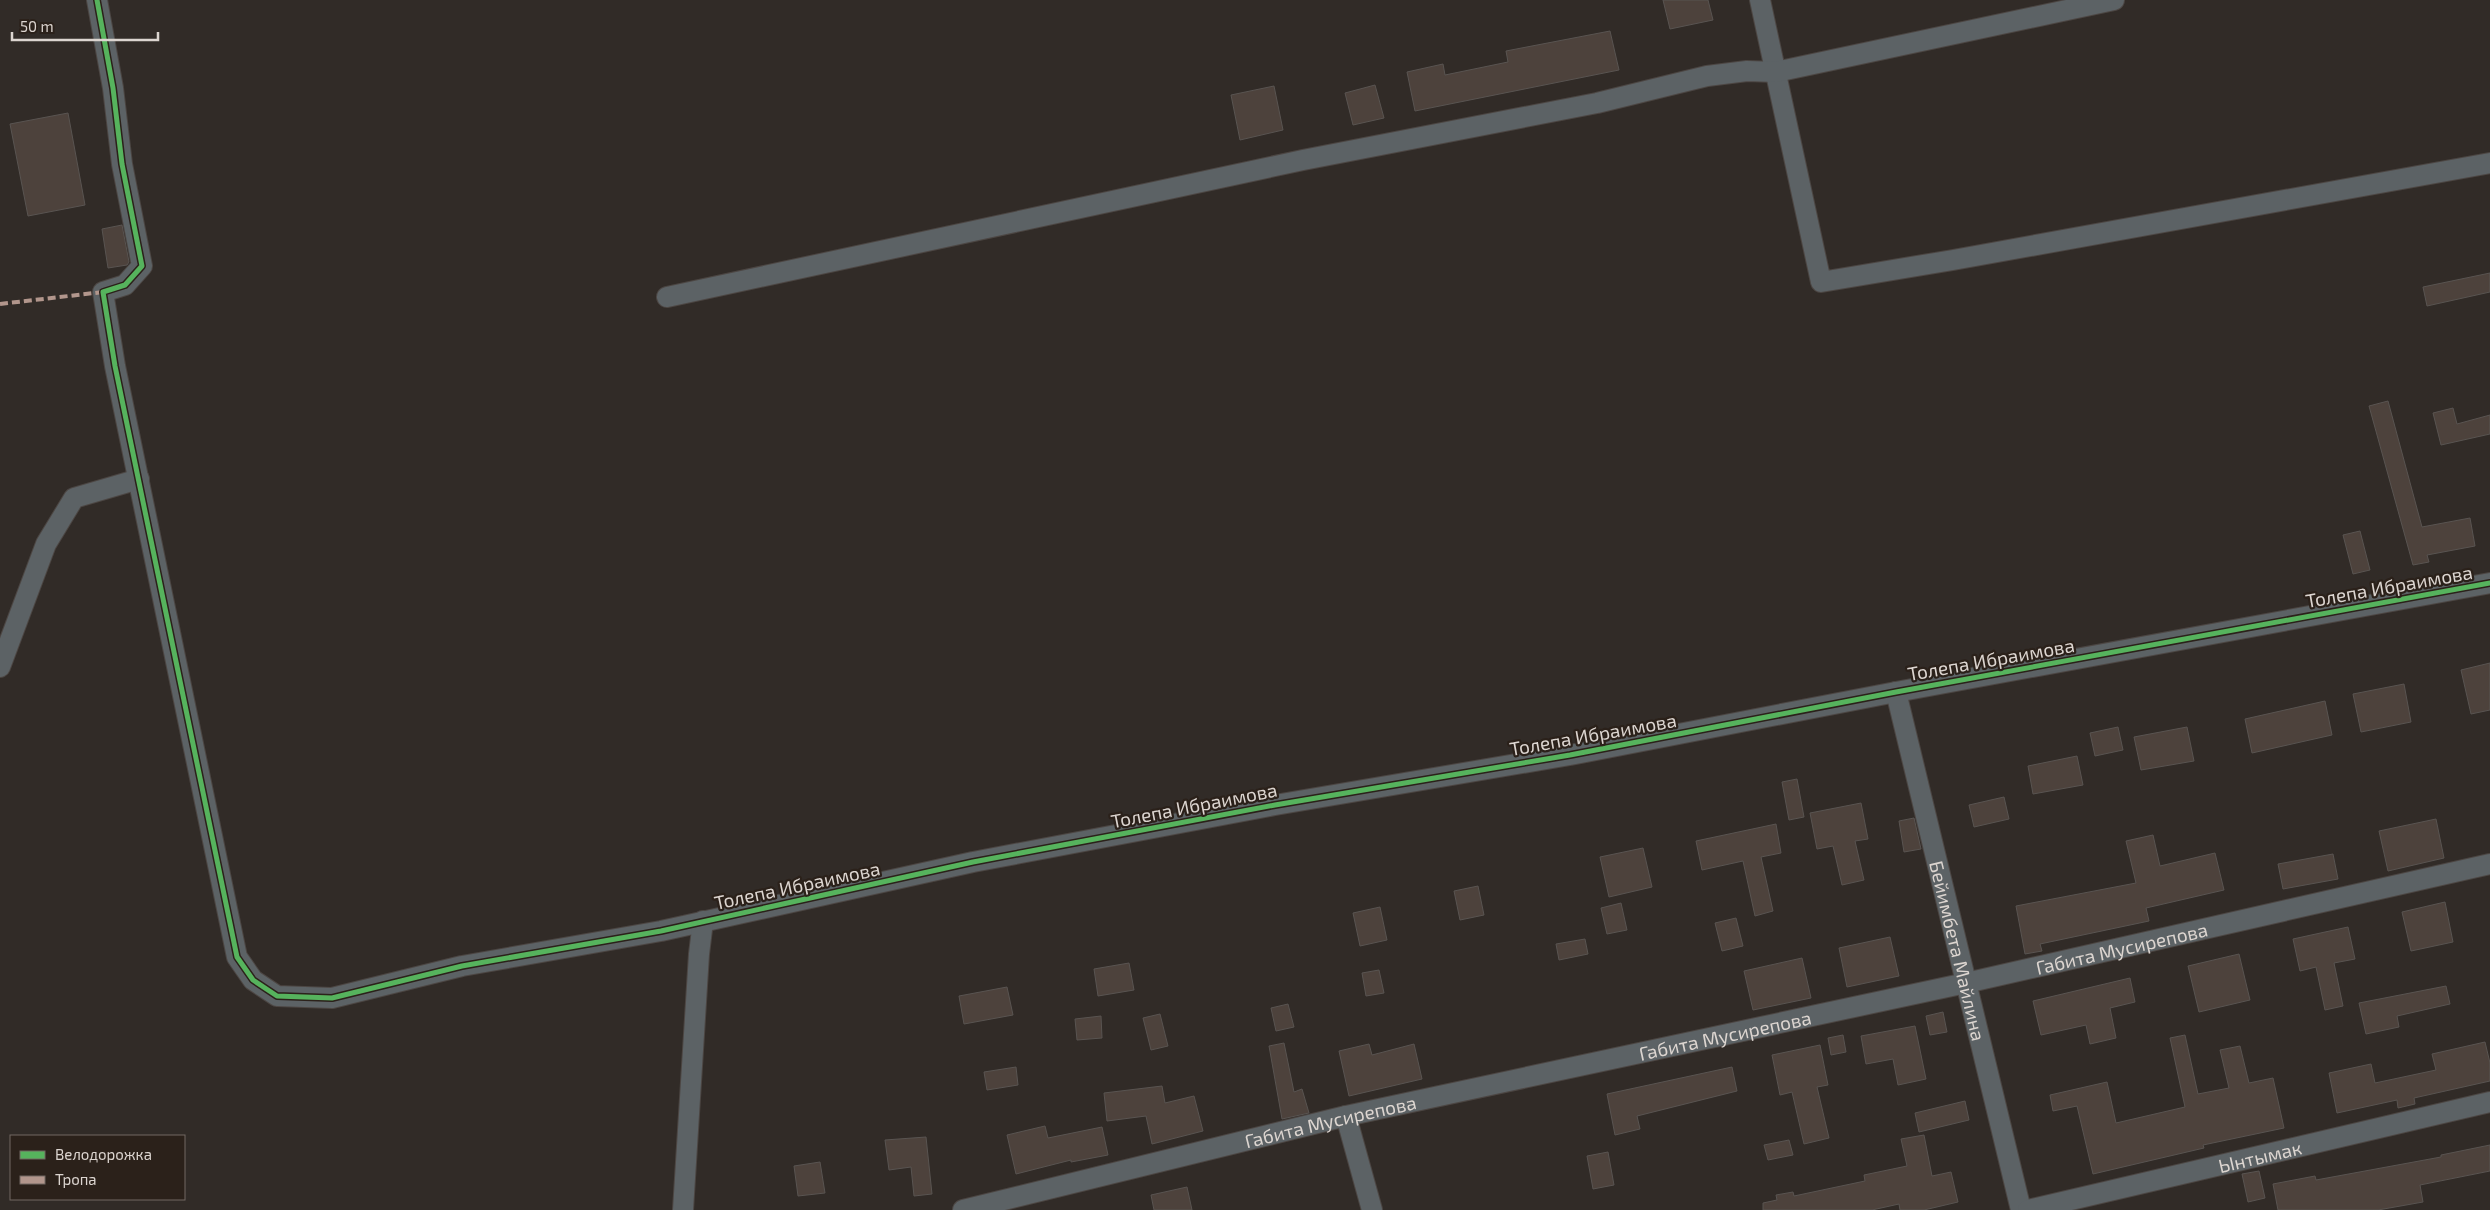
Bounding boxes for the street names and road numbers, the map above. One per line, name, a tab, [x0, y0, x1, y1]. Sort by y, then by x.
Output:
street label: Толепа Ибраимова	[2304, 560, 2474, 612]
street label: Толепа Ибраимова	[1906, 633, 2076, 685]
street label: Толепа Ибраимова	[1508, 708, 1678, 760]
street label: Толепа Ибраимова	[1109, 778, 1279, 832]
street label: Толепа Ибраимова	[712, 856, 882, 914]
street label: Бейимбета Майлина	[1926, 858, 1991, 1043]
street label: Габита Мусирепова	[2033, 917, 2210, 978]
street label: Габита Мусирепова	[1637, 1005, 1813, 1064]
street label: Габита Мусирепова	[1242, 1090, 1418, 1152]
street label: Ынтымак	[2216, 1135, 2304, 1177]

